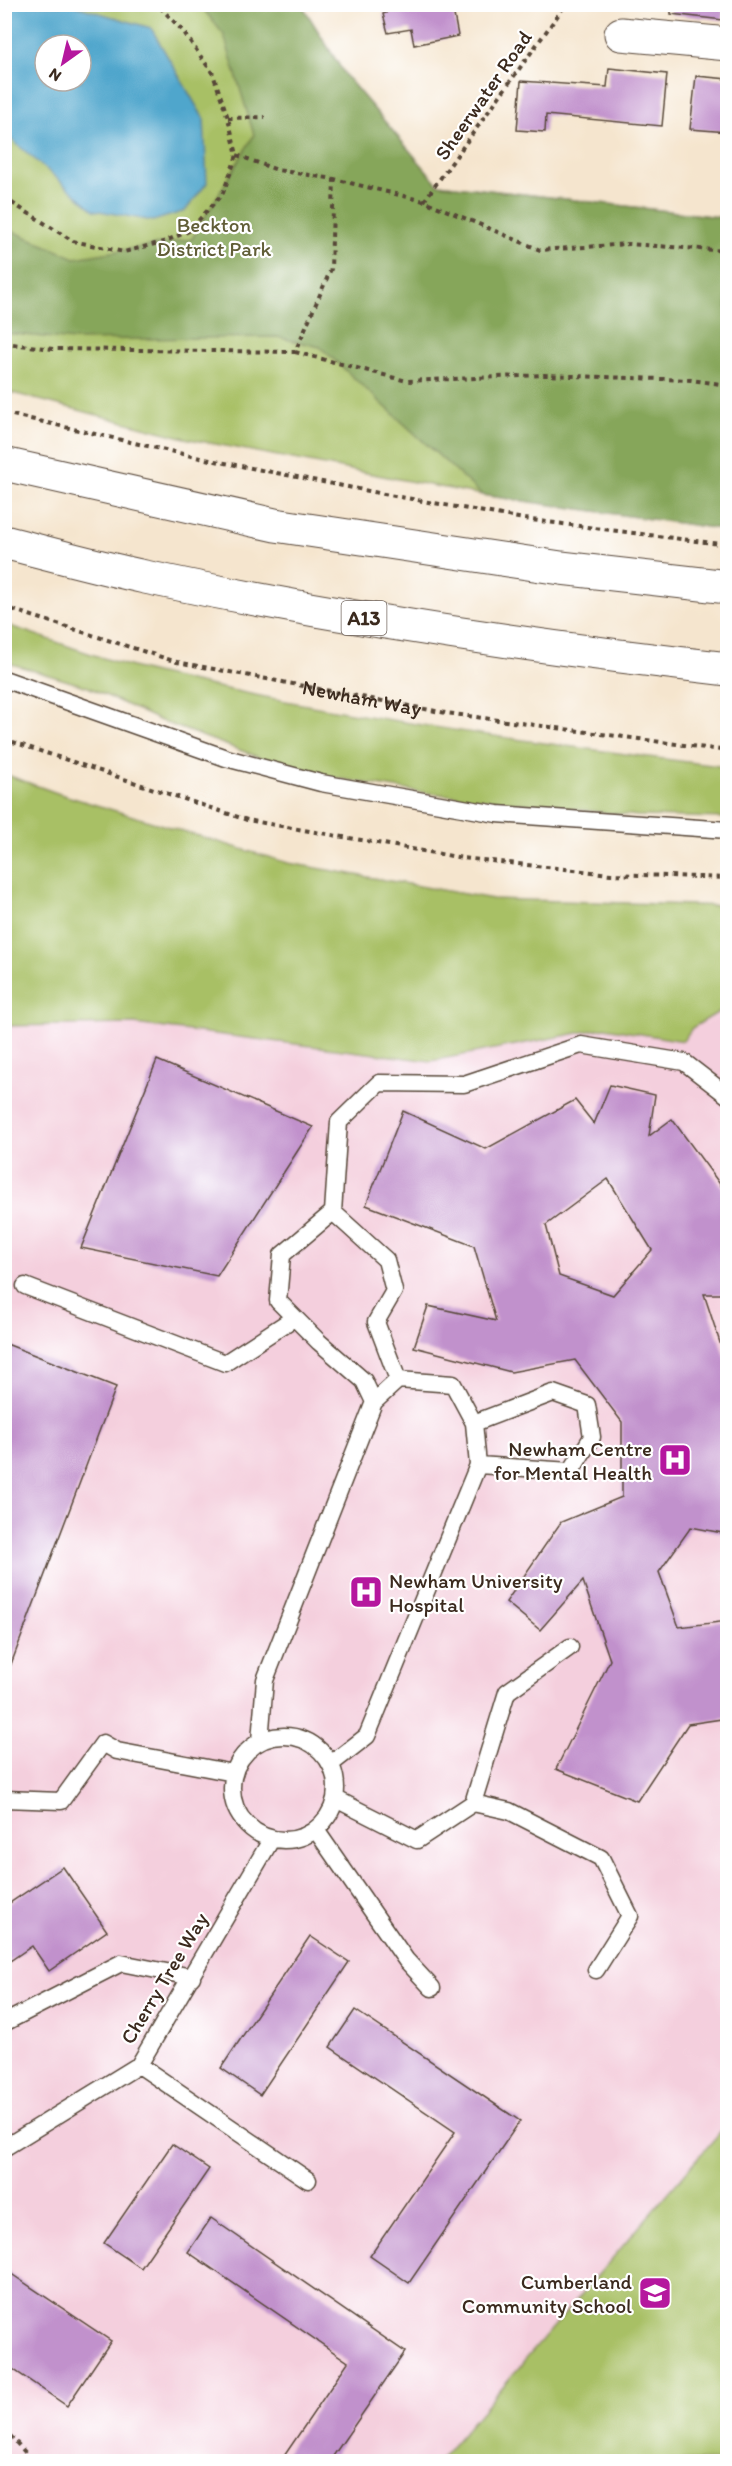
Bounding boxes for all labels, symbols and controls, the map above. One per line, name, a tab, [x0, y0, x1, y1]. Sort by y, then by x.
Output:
street label: Sheerwater Road	[429, 25, 537, 165]
north arrow	[33, 33, 93, 93]
text: N	[45, 64, 65, 86]
park label: Beckton District Park	[157, 212, 271, 261]
road number: A13	[342, 601, 386, 635]
street label: Newham Way	[301, 674, 424, 721]
place label: Newham Centre for Mental Health	[494, 1436, 652, 1485]
hospital icon: Newham Centre for Mental Health	[657, 1442, 693, 1478]
place label: Newham University Hospital	[389, 1568, 563, 1617]
hospital icon: Newham University Hospital	[348, 1574, 384, 1610]
street label: Cherry Tree Way	[115, 1908, 213, 2048]
place label: Cumberland Community School	[462, 2269, 633, 2318]
school or university icon: Cumberland Community School	[637, 2275, 673, 2311]

